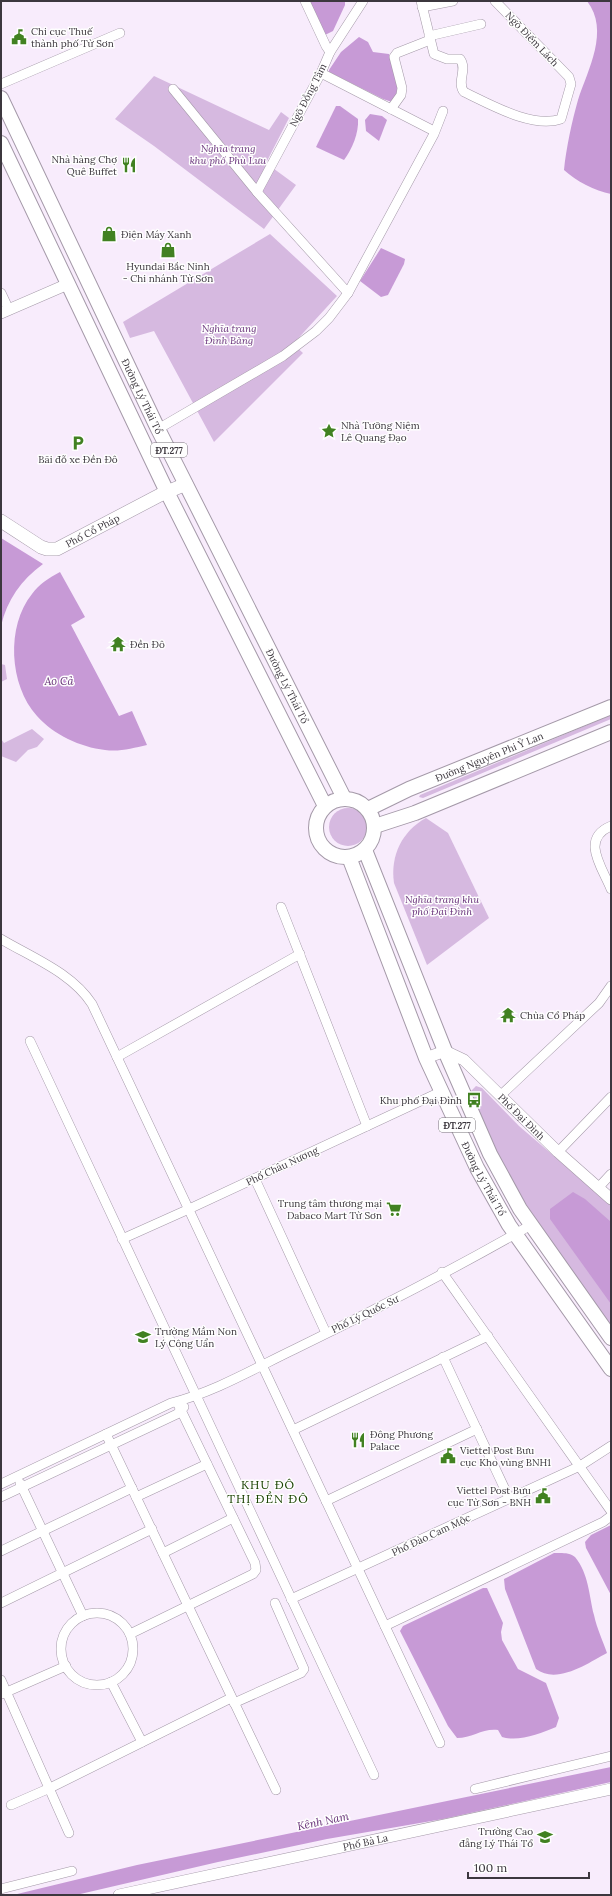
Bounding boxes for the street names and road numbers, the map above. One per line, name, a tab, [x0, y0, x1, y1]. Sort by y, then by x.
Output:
street label: Ngõ Điếm Lách	[503, 9, 561, 69]
street label: Ngõ Đồng Tâm	[286, 61, 330, 129]
street label: Đường Lý Thái Tổ	[119, 356, 166, 436]
road number: ĐT.277	[151, 443, 187, 457]
street label: Phố Cổ Pháp	[63, 511, 122, 550]
street label: Đường Lý Thái Tổ	[263, 646, 312, 726]
street label: Đường Nguyên Phi Ỷ Lan	[433, 729, 545, 784]
street label: Phố Đại Đình	[495, 1091, 548, 1142]
road number: ĐT.277	[439, 1118, 475, 1132]
street label: Đường Lý Thái Tổ	[459, 1139, 509, 1218]
street label: Phố Châu Nương	[244, 1143, 321, 1188]
street label: Phố Lý Quốc Sư	[329, 1292, 402, 1336]
street label: Phố Đào Cam Mộc	[389, 1511, 473, 1559]
street label: Phố Bà La	[342, 1831, 389, 1853]

